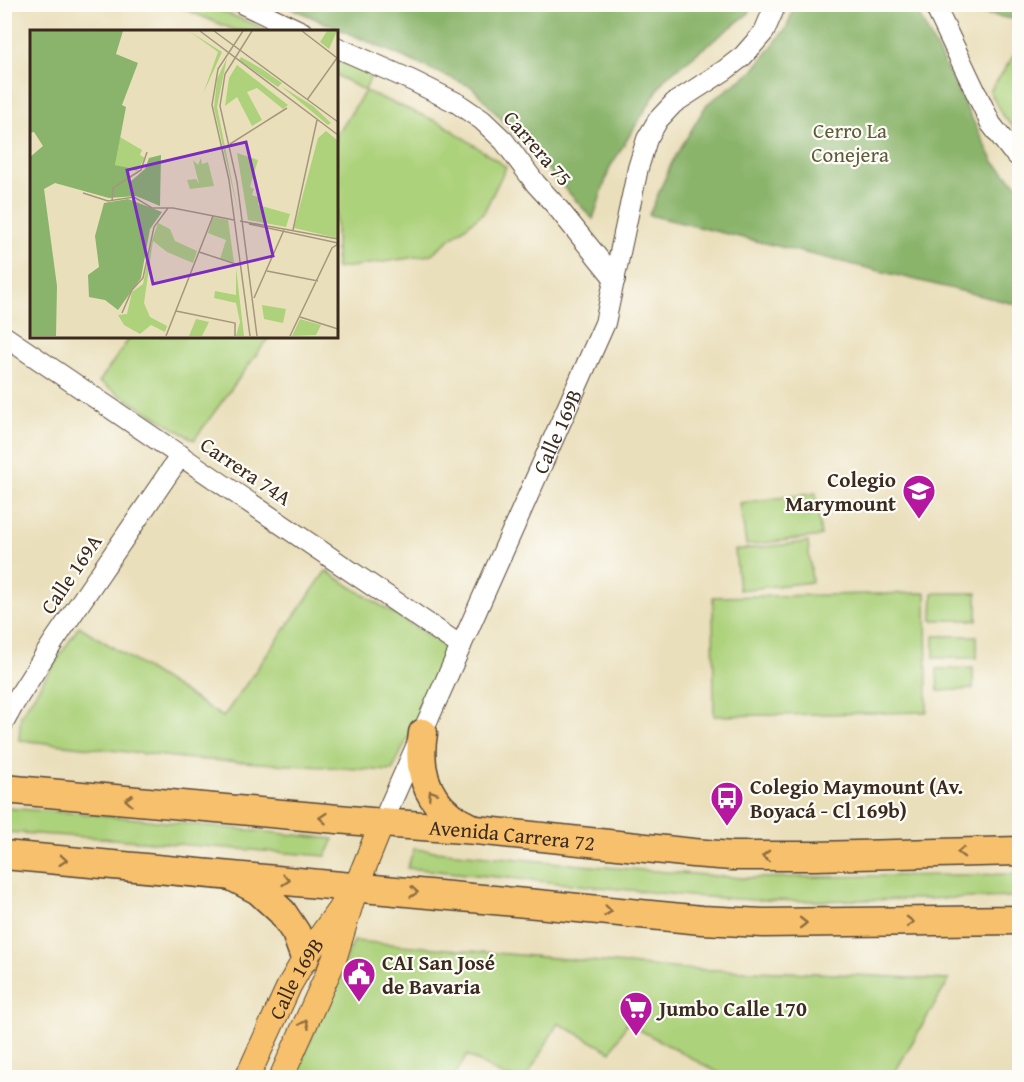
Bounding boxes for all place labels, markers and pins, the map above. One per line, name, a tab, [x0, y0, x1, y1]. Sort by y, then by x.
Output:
place label: Colegio Marymount	[785, 464, 896, 519]
school or university icon: Colegio Marymount	[901, 473, 937, 520]
place label: Colegio Maymount (Av. Boyacá - Cl 169b)	[750, 771, 963, 826]
bus stop icon: Colegio Maymount (Av. Boyacá - Cl 169b)	[709, 780, 745, 827]
place label: CAI San José de Bavaria	[382, 947, 495, 1002]
public building icon: CAI San José de Bavaria	[341, 956, 377, 1003]
supermarket icon: Jumbo Calle 170	[618, 990, 654, 1037]
place label: Jumbo Calle 170	[656, 993, 807, 1024]

